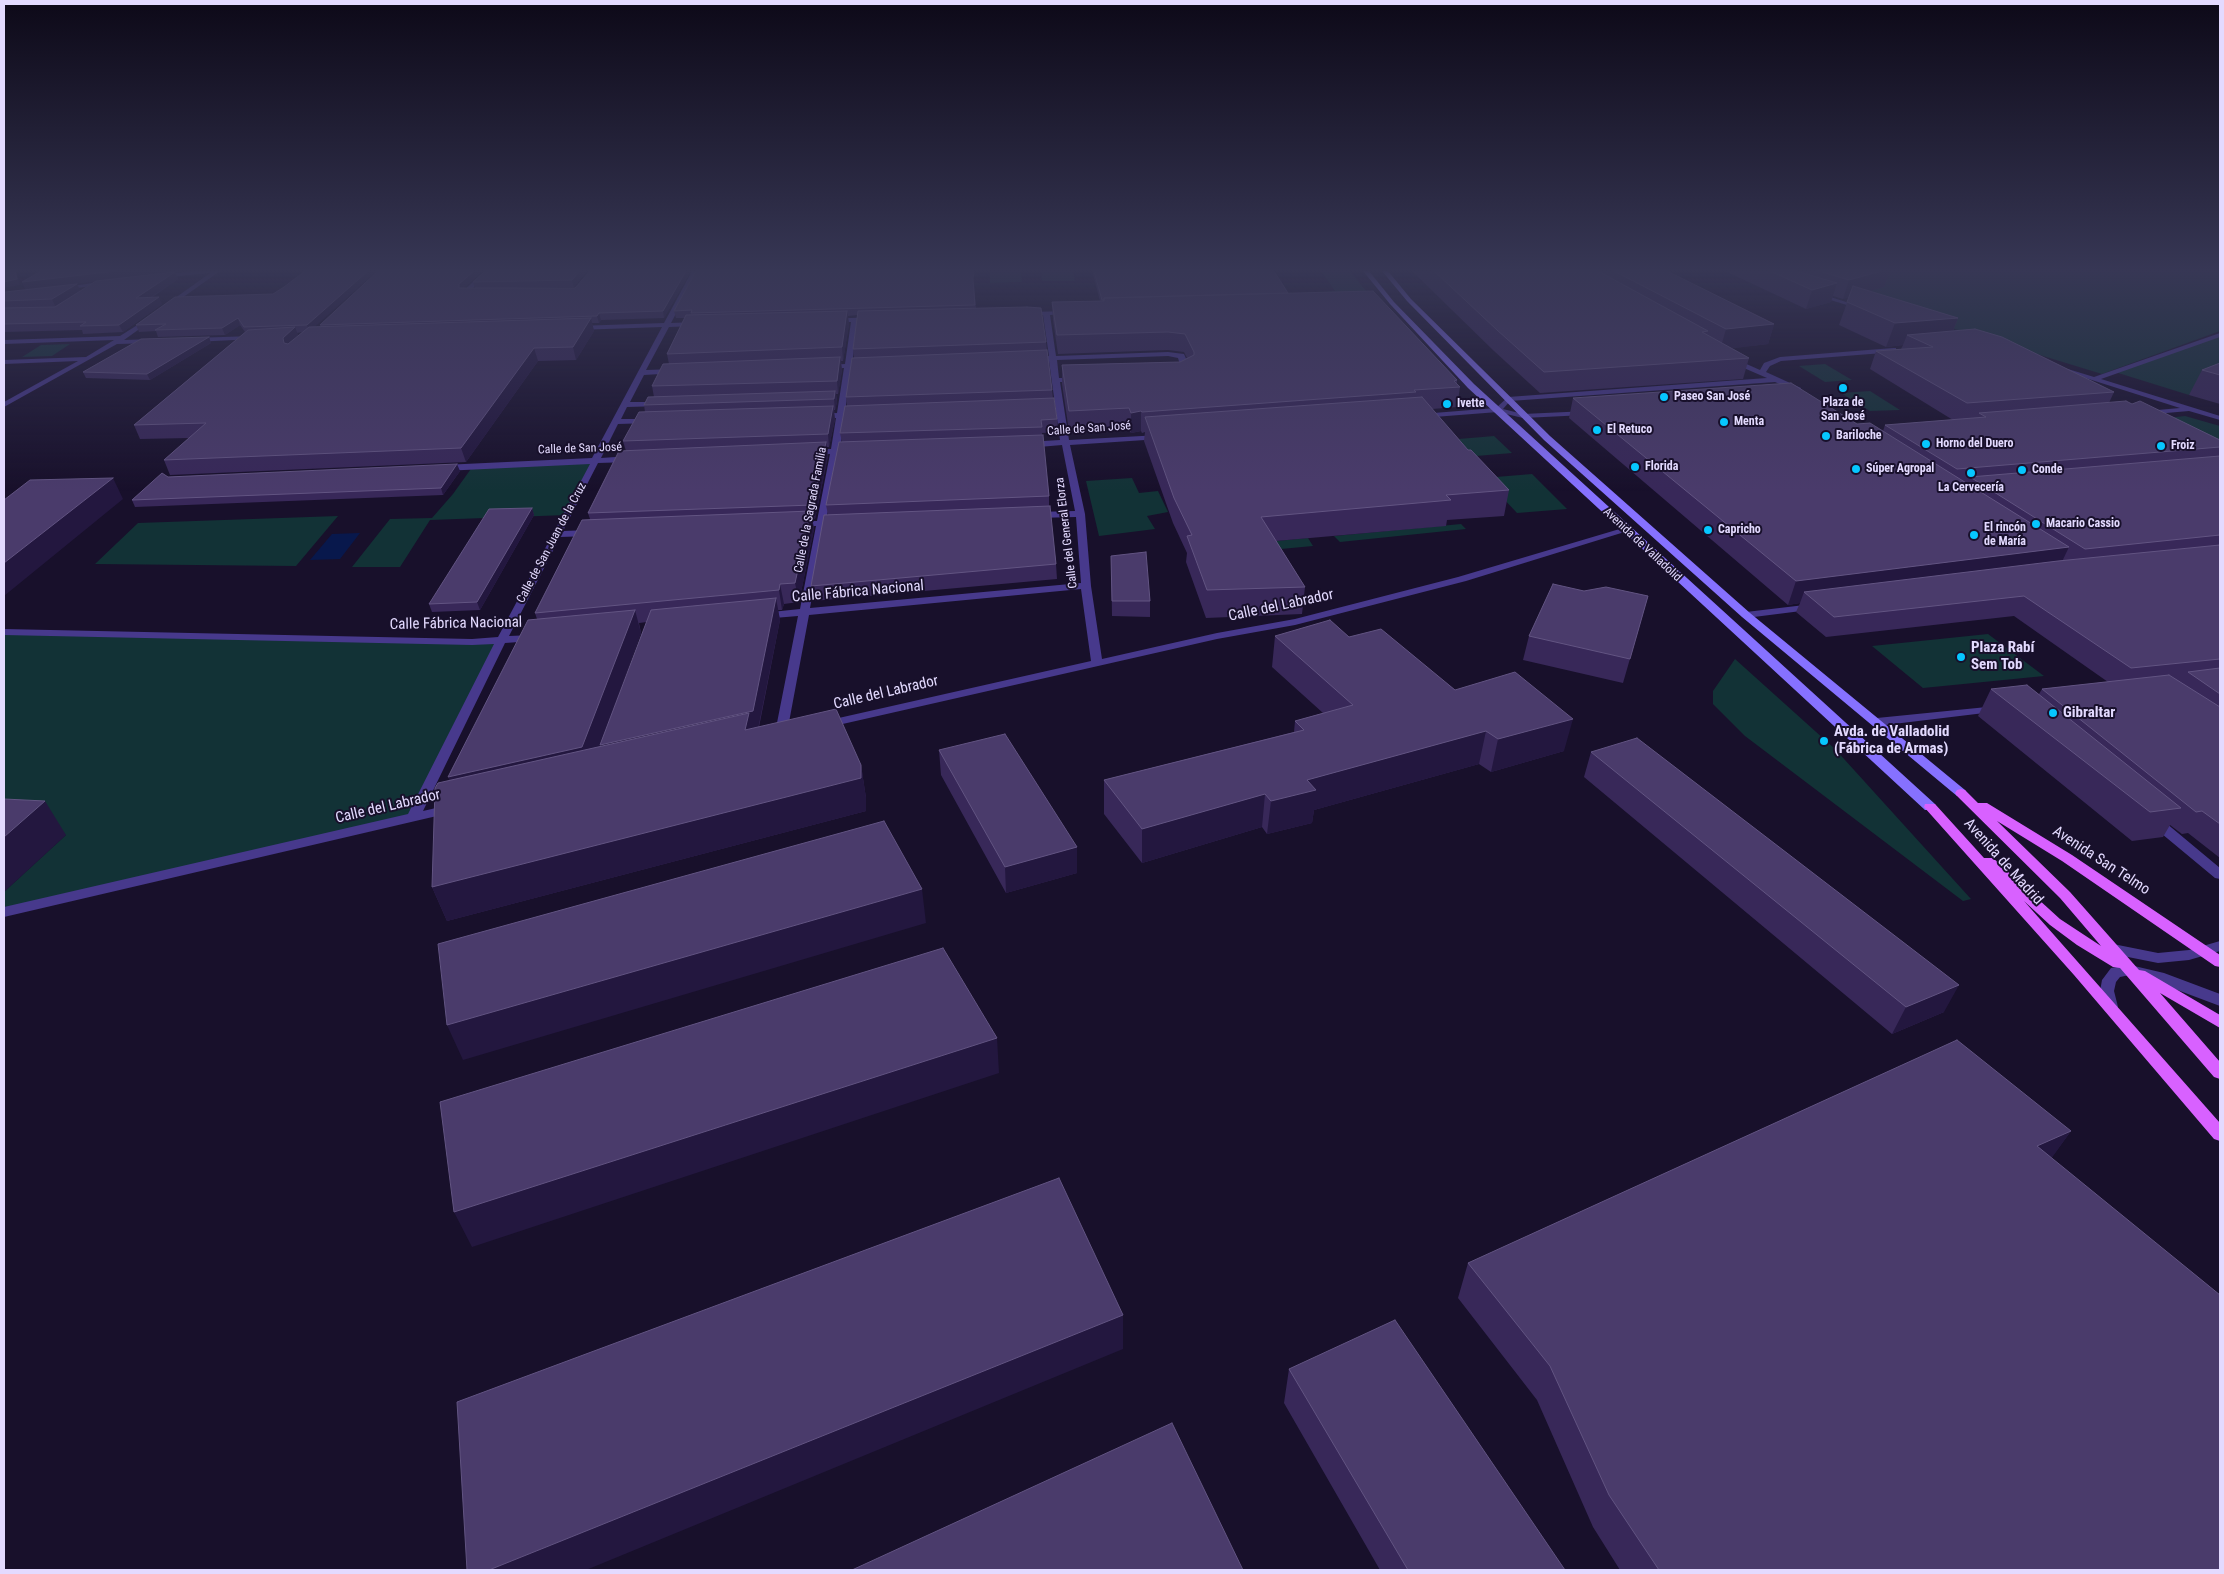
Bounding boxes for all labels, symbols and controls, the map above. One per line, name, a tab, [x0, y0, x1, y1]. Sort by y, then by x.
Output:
marker: Plaza de San José	[1837, 382, 1849, 394]
place label: Paseo San José	[1674, 390, 1750, 404]
marker: Paseo San José	[1658, 391, 1670, 403]
place label: Plaza de San José	[1821, 396, 1865, 424]
place label: Ivette	[1457, 397, 1484, 411]
marker: Ivette	[1441, 398, 1453, 410]
place label: Menta	[1734, 415, 1764, 429]
marker: Menta	[1718, 416, 1730, 428]
street label: Calle de San José	[1046, 419, 1132, 439]
place label: El Retuco	[1607, 423, 1652, 437]
marker: El Retuco	[1591, 424, 1603, 436]
place label: Bariloche	[1836, 429, 1882, 443]
marker: Bariloche	[1820, 430, 1832, 442]
place label: Horno del Duero	[1936, 437, 2014, 451]
marker: Horno del Duero	[1920, 438, 1932, 450]
place label: Froiz	[2171, 439, 2195, 453]
street label: Calle de San José	[538, 440, 622, 458]
marker: Froiz	[2155, 440, 2167, 452]
street label: Calle de la Sagrada Familia	[792, 446, 830, 574]
place label: Florida	[1645, 460, 1678, 474]
marker: Florida	[1629, 461, 1641, 473]
place label: Súper Agropal	[1866, 462, 1934, 476]
marker: Súper Agropal	[1850, 463, 1862, 475]
place label: Conde	[2032, 463, 2062, 477]
marker: Conde	[2016, 464, 2028, 476]
marker: La Cervecería	[1965, 467, 1977, 479]
street label: Calle del General Elorza	[1053, 477, 1081, 589]
street label: Calle de San Juan de la Cruz	[514, 480, 590, 606]
place label: La Cervecería	[1938, 481, 2004, 495]
street label: Avenida de Valladolid	[1600, 505, 1684, 585]
place label: Macario Cassio	[2046, 517, 2120, 531]
marker: Macario Cassio	[2030, 518, 2042, 530]
place label: El rincón de María	[1984, 521, 2026, 549]
place label: Capricho	[1718, 523, 1761, 537]
marker: Capricho	[1702, 524, 1714, 536]
marker: El rincón de María	[1968, 529, 1980, 541]
street label: Calle Fábrica Nacional	[791, 577, 925, 607]
street label: Calle del Labrador	[1227, 586, 1335, 626]
street label: Calle Fábrica Nacional	[390, 614, 522, 634]
place label: Plaza Rabí Sem Tob	[1971, 639, 2034, 674]
marker: Plaza Rabí Sem Tob	[1955, 651, 1967, 663]
street label: Calle del Labrador	[832, 672, 940, 714]
place label: Gibraltar	[2063, 704, 2115, 722]
marker: Gibraltar	[2047, 707, 2059, 719]
place label: Avda. de Valladolid (Fábrica de Armas)	[1834, 723, 1950, 758]
marker: Avda. de Valladolid (Fábrica de Armas)	[1818, 735, 1830, 747]
street label: Calle del Labrador	[334, 786, 442, 828]
street label: Avenida de Madrid	[1960, 815, 2046, 909]
street label: Avenida San Telmo	[2049, 823, 2153, 899]

